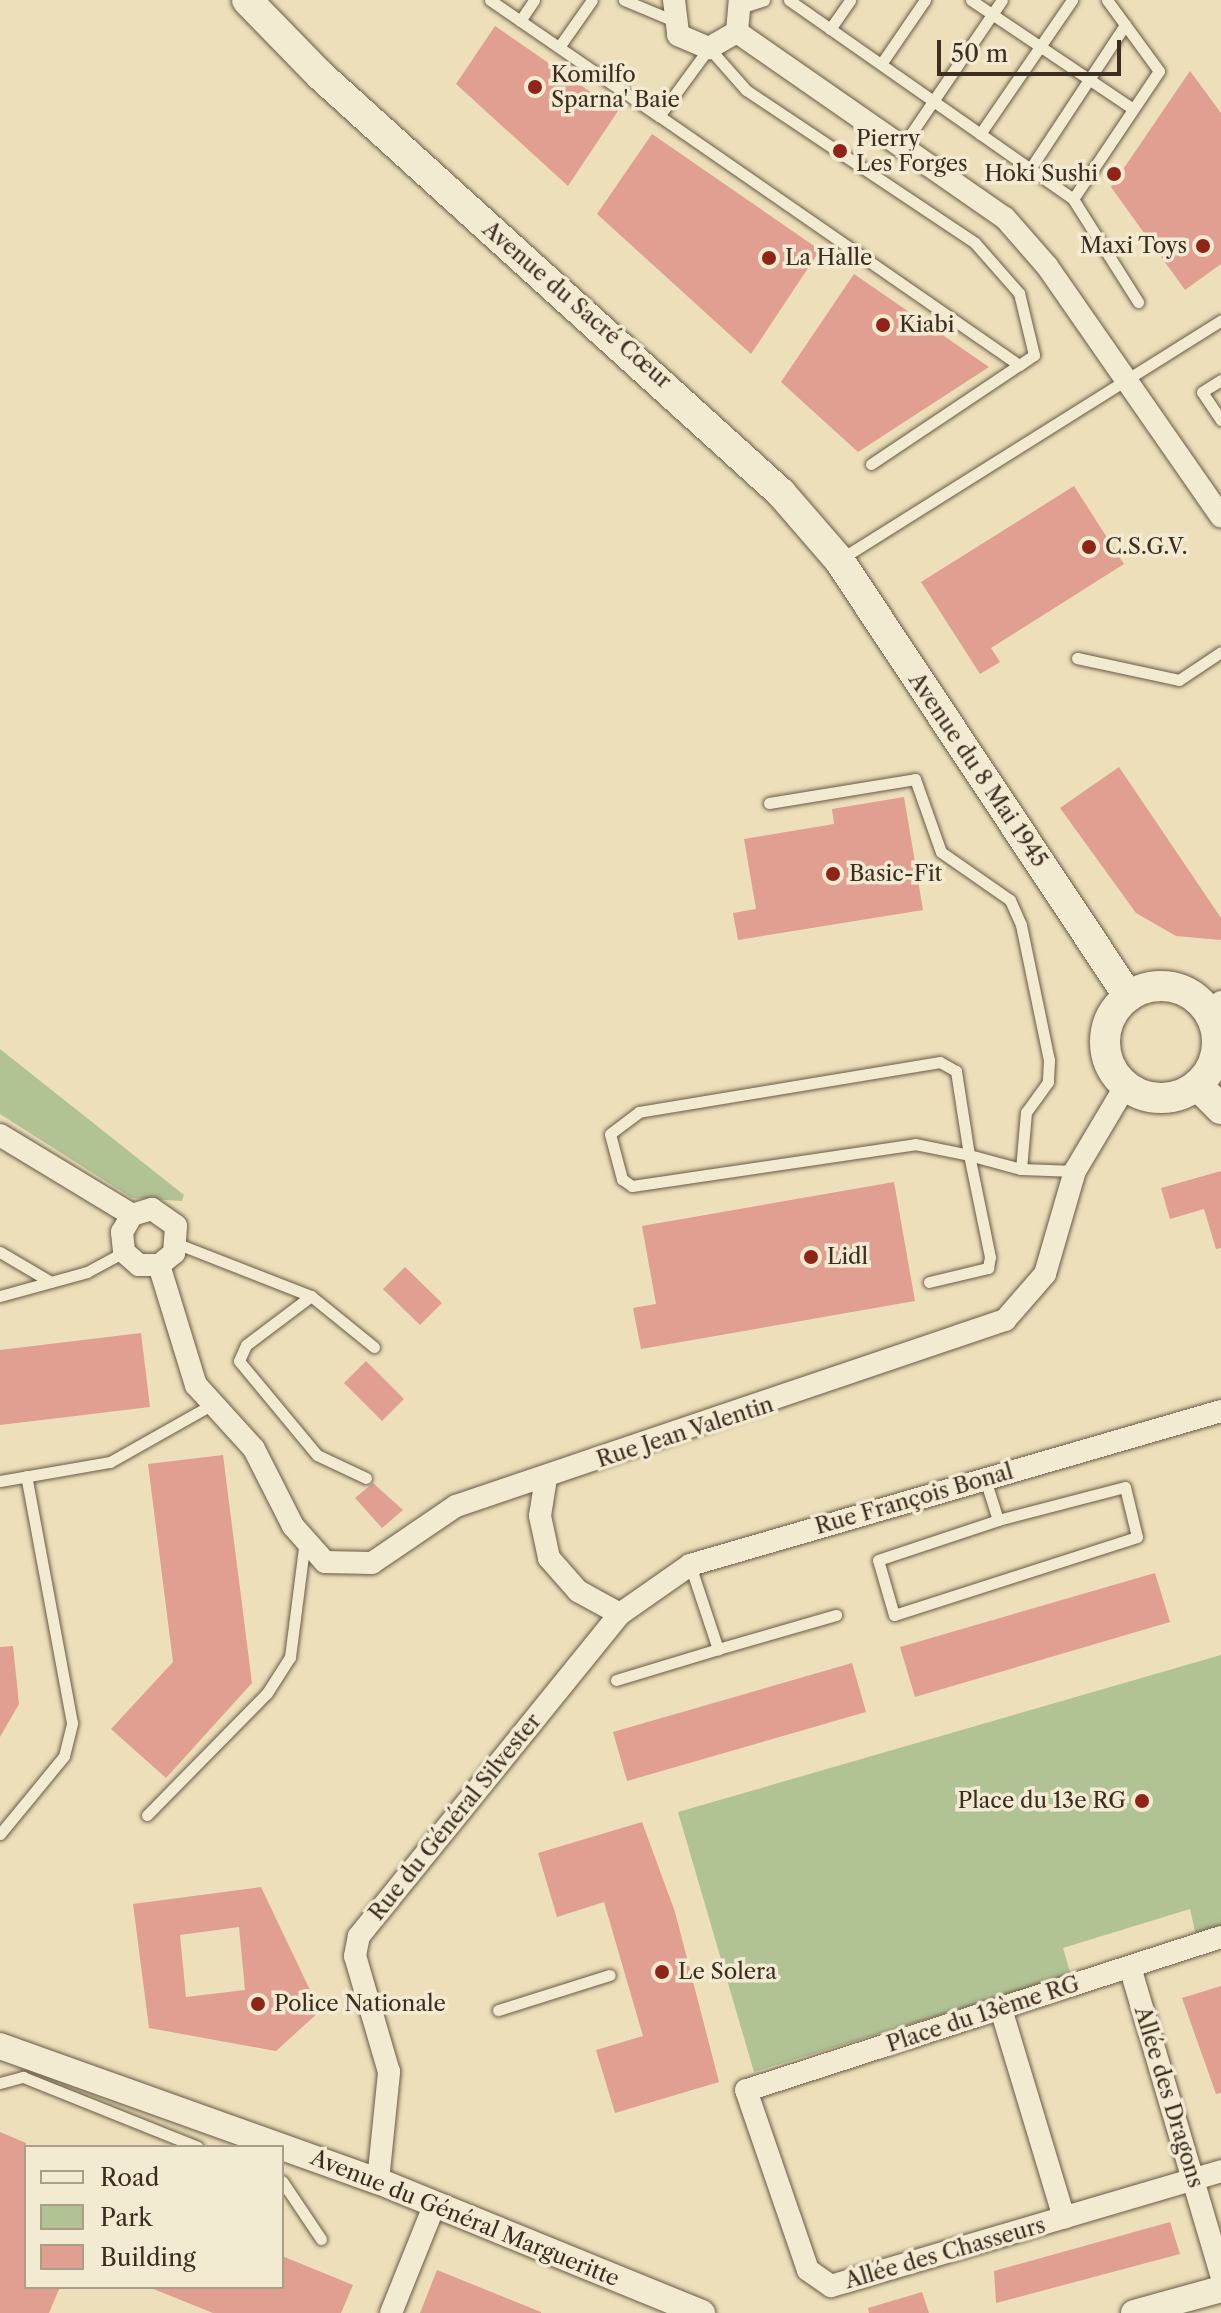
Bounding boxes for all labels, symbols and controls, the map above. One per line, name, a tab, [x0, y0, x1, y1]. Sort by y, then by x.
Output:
scale bar	[941, 24, 1125, 74]
text: 50 m	[951, 39, 1008, 68]
place label: Komilfo Sparna' Baie	[551, 61, 680, 112]
marker: Komilfo Sparna' Baie	[526, 78, 544, 96]
place label: Pierry Les Forges	[856, 125, 968, 176]
marker: Pierry Les Forges	[831, 142, 849, 160]
place label: Hoki Sushi	[984, 161, 1098, 187]
marker: Hoki Sushi	[1105, 165, 1123, 183]
street label: Avenue du Sacré Cœur	[477, 216, 677, 394]
place label: Maxi Toys	[1079, 233, 1187, 259]
marker: Maxi Toys	[1194, 237, 1212, 255]
place label: La Halle	[785, 245, 873, 271]
marker: La Halle	[760, 249, 778, 267]
place label: Kiabi	[899, 312, 954, 338]
marker: Kiabi	[874, 316, 892, 334]
place label: C.S.G.V.	[1105, 534, 1188, 560]
marker: C.S.G.V.	[1080, 538, 1098, 556]
street label: Avenue du 8 Mai 1945	[903, 668, 1053, 872]
place label: Basic-Fit	[849, 861, 942, 887]
marker: Basic-Fit	[824, 865, 842, 883]
place label: Lidl	[827, 1244, 868, 1270]
marker: Lidl	[802, 1248, 820, 1266]
street label: Rue Jean Valentin	[593, 1391, 777, 1473]
street label: Rue François Bonal	[812, 1458, 1016, 1540]
street label: Rue du Général Silvester	[363, 1708, 547, 1926]
place label: Place du 13e RG	[958, 1788, 1126, 1814]
marker: Place du 13e RG	[1133, 1792, 1151, 1810]
place label: Le Solera	[678, 1959, 777, 1985]
marker: Le Solera	[653, 1963, 671, 1981]
street label: Place du 13ème RG	[883, 1970, 1083, 2058]
place label: Police Nationale	[274, 1991, 446, 2017]
marker: Police Nationale	[249, 1995, 267, 2013]
street label: Allée des Dragons	[1129, 2003, 1209, 2191]
street label: Avenue du Général Margueritte	[307, 2144, 623, 2292]
legend	[24, 2145, 284, 2289]
text: Road	[100, 2163, 159, 2192]
text: Park	[100, 2203, 152, 2232]
street label: Allée des Chasseurs	[842, 2212, 1048, 2294]
text: Building	[100, 2243, 196, 2272]

